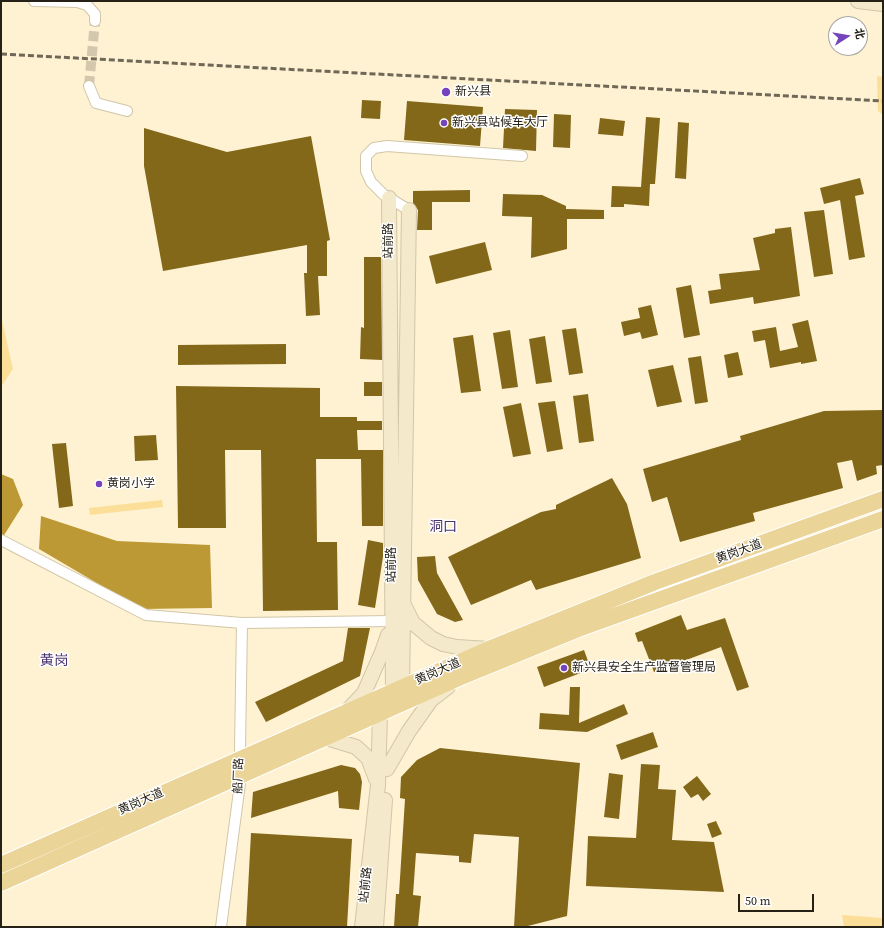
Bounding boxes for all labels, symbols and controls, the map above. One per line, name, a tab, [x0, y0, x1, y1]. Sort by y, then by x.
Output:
north arrow	[828, 16, 868, 56]
text: 北	[851, 27, 868, 41]
place label: 新兴县	[455, 85, 491, 99]
marker: 新兴县	[440, 86, 452, 98]
place label: 新兴县站候车大厅	[452, 116, 548, 130]
marker: 新兴县站候车大厅	[439, 118, 449, 128]
street label: 站前路	[382, 223, 396, 259]
place label: 黄岗小学	[107, 477, 155, 491]
marker: 黄岗小学	[94, 479, 104, 489]
district label: 洞口	[429, 519, 457, 535]
street label: 黄岗大道	[714, 537, 764, 567]
street label: 站前路	[385, 547, 399, 583]
district label: 黄岗	[40, 653, 68, 669]
street label: 黄岗大道	[413, 656, 463, 688]
place label: 新兴县安全生产监督管理局	[572, 661, 716, 675]
marker: 新兴县安全生产监督管理局	[559, 663, 569, 673]
street label: 船厂路	[231, 758, 247, 794]
street label: 黄岗大道	[116, 786, 166, 818]
street label: 站前路	[357, 866, 375, 904]
scale bar	[740, 886, 816, 912]
text: 50 m	[745, 893, 771, 909]

